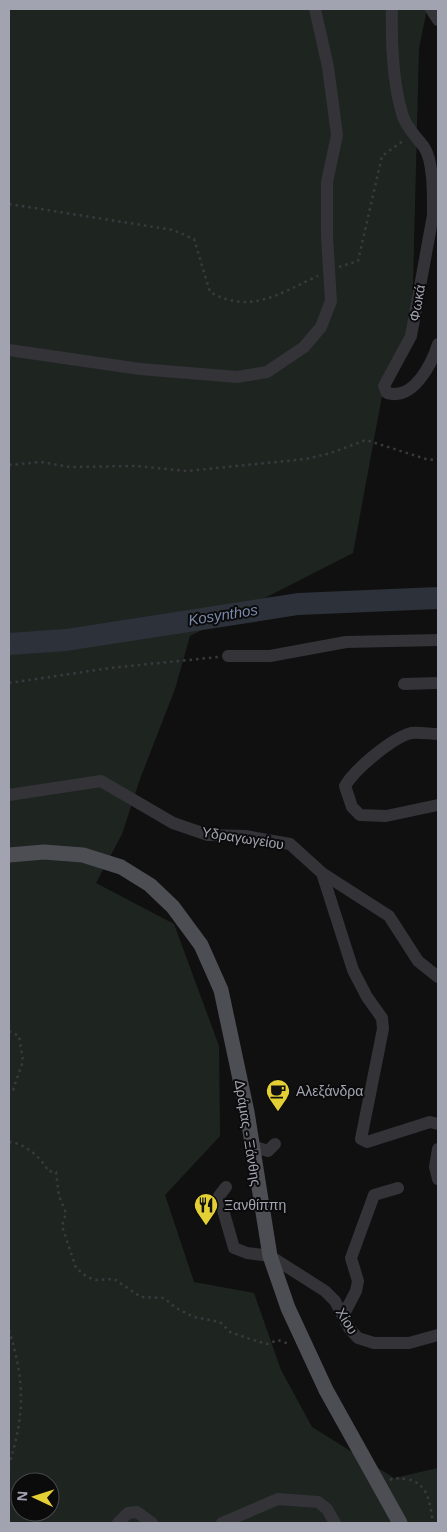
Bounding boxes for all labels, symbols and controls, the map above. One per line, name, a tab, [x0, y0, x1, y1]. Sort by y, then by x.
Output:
street label: Φωκά	[406, 283, 428, 323]
water label: Kosynthos	[187, 601, 259, 628]
street label: Υδραγωγείου	[201, 824, 285, 852]
cafe icon: Αλεξάνδρα	[265, 1078, 291, 1112]
street label: Δράμας - Ξάνθης	[232, 1079, 264, 1187]
place label: Αλεξάνδρα	[296, 1083, 363, 1099]
restaurant icon: Ξανθίππη	[193, 1192, 219, 1226]
place label: Ξανθίππη	[224, 1197, 286, 1213]
street label: Χίου	[333, 1305, 361, 1337]
north arrow	[10, 1472, 60, 1522]
text: N	[14, 1490, 30, 1502]

